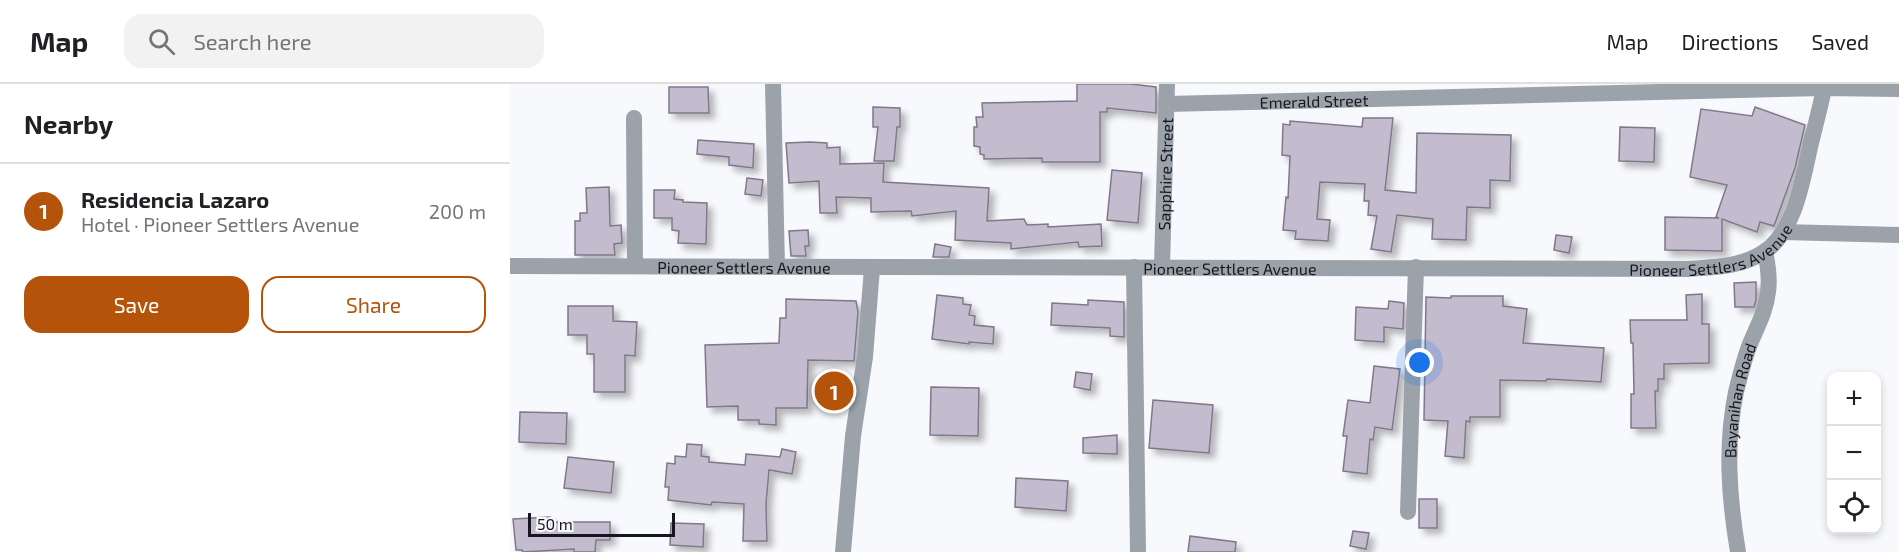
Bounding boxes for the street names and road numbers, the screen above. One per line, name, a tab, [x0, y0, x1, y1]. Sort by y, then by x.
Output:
street label: Emerald Street	[1259, 90, 1369, 111]
street label: Sapphire Street	[1153, 118, 1176, 231]
street label: Pioneer Settlers Avenue	[1629, 220, 1795, 279]
street label: Pioneer Settlers Avenue	[657, 257, 831, 276]
street label: Pioneer Settlers Avenue	[1143, 258, 1317, 278]
street label: Bayanihan Road	[1720, 340, 1759, 458]

